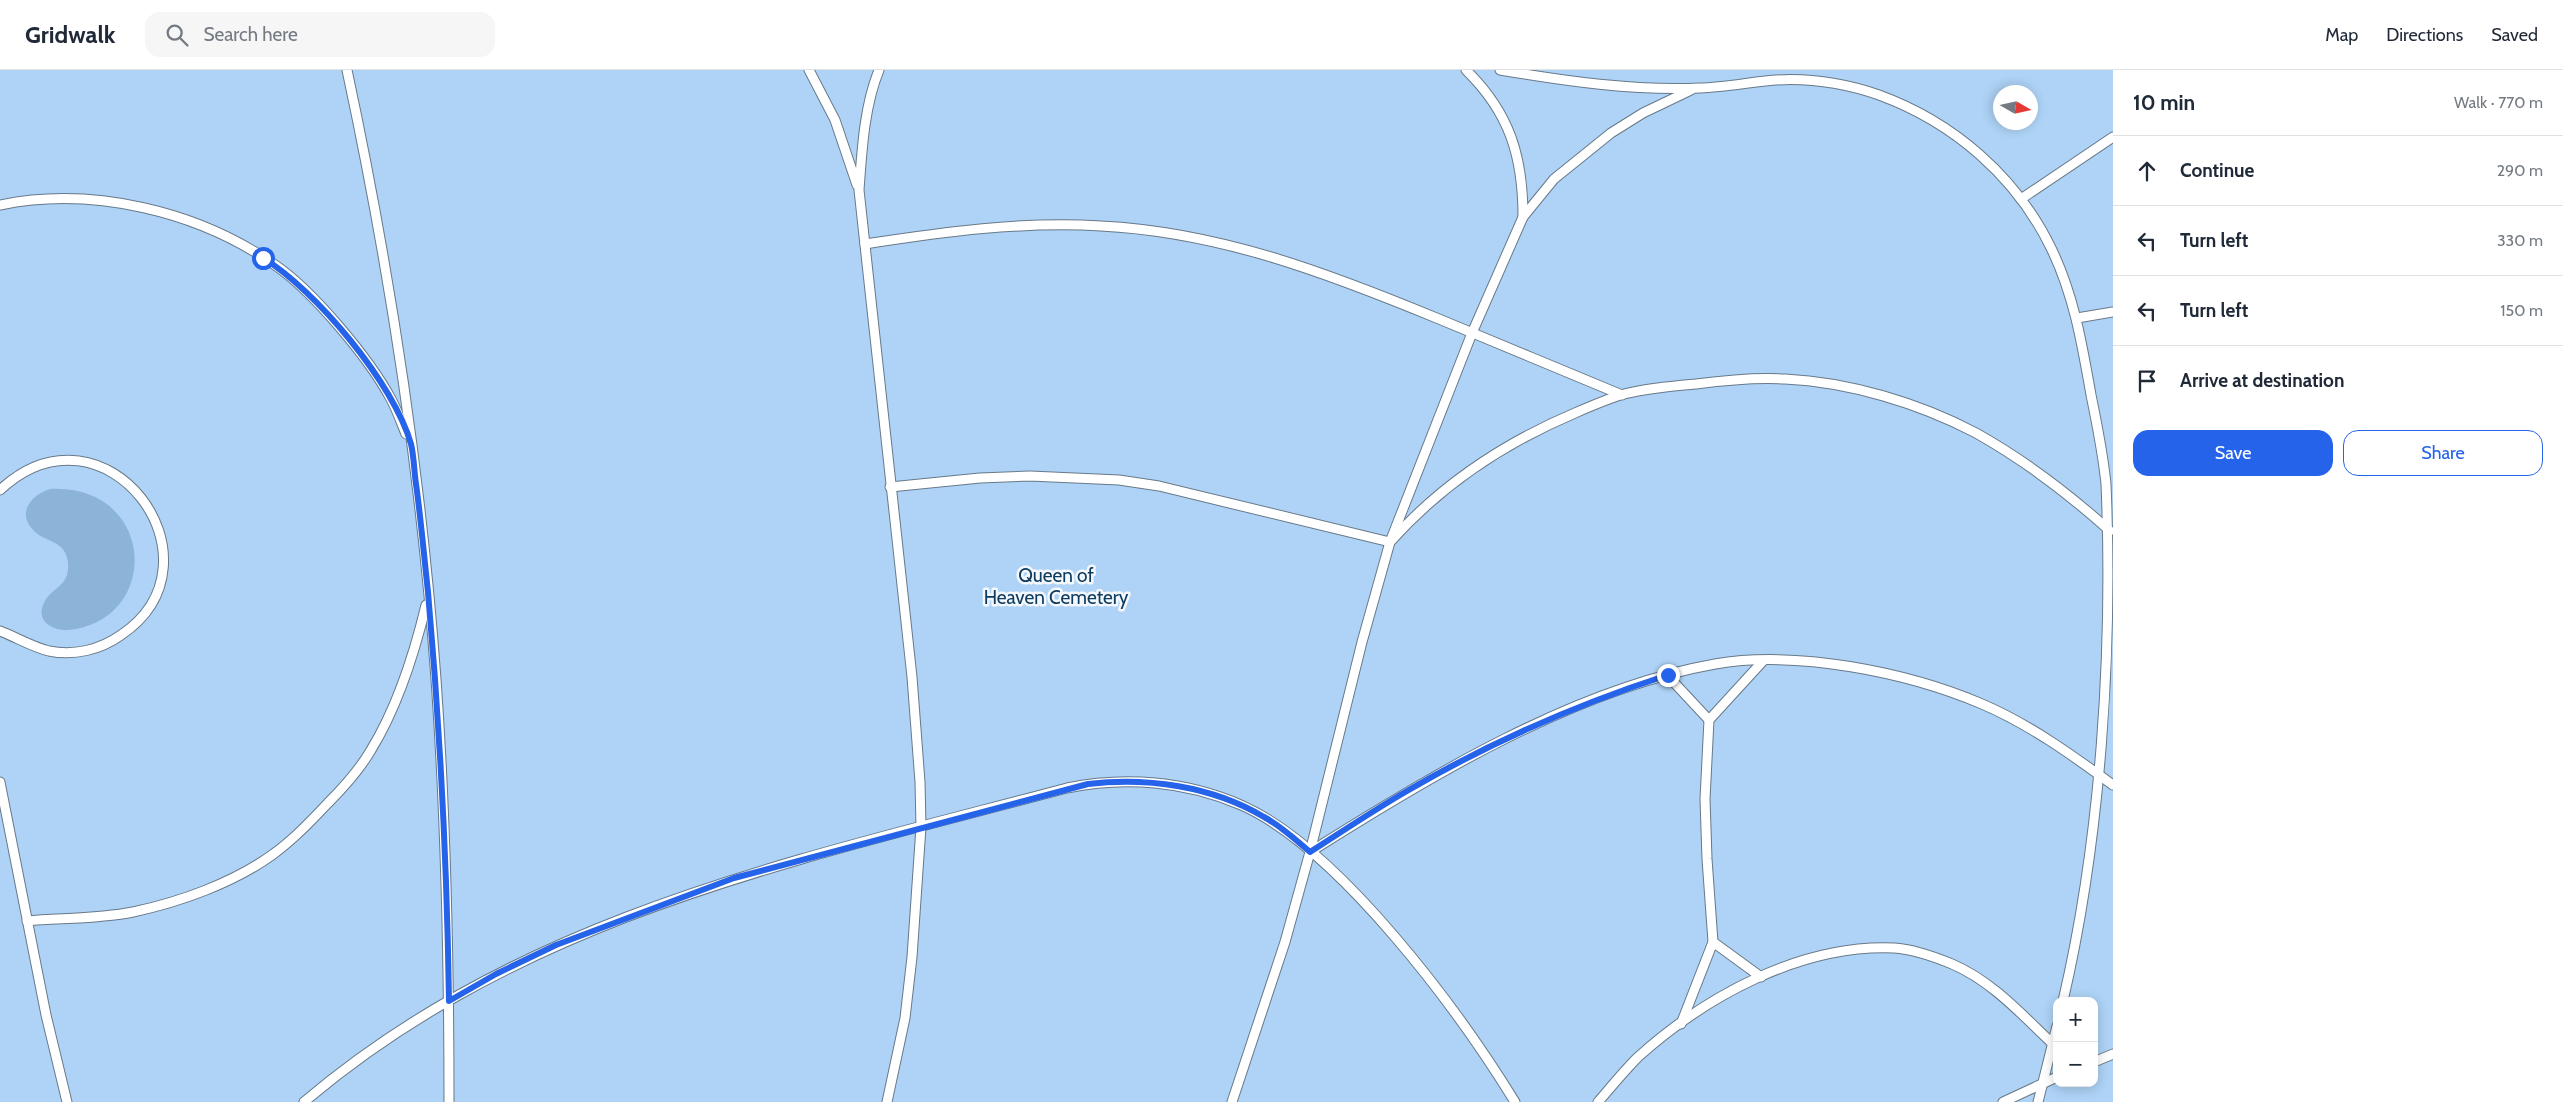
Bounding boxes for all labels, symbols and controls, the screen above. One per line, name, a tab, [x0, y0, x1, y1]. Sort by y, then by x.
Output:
search box	[145, 12, 495, 57]
text: Gridwalk	[25, 20, 115, 49]
icon: search	[163, 21, 191, 49]
text: Search here	[203, 23, 298, 46]
text: Map	[2325, 24, 2358, 46]
text: Directions	[2386, 24, 2463, 46]
text: Saved	[2491, 24, 2538, 46]
north arrow	[1993, 85, 2038, 130]
text: 10 min	[2133, 90, 2195, 115]
text: Walk · 770 m	[2454, 93, 2543, 112]
icon: ahead	[2133, 157, 2161, 185]
text: Continue	[2180, 159, 2254, 182]
text: 290 m	[2497, 161, 2543, 180]
icon: left	[2133, 227, 2161, 255]
text: Turn left	[2180, 229, 2248, 252]
text: 330 m	[2497, 231, 2543, 250]
route start	[252, 247, 275, 270]
icon: left	[2133, 297, 2161, 325]
text: Turn left	[2180, 299, 2248, 322]
text: 150 m	[2500, 301, 2543, 320]
icon: arrive	[2133, 367, 2161, 395]
text: Arrive at destination	[2180, 369, 2344, 392]
button: Save	[2133, 430, 2333, 476]
button: Share	[2343, 430, 2543, 476]
park label: Queen of Heaven Cemetery	[984, 564, 1129, 609]
route end	[1657, 664, 1680, 687]
map controls	[2053, 997, 2098, 1087]
button: +	[2053, 997, 2098, 1042]
button: −	[2053, 1042, 2098, 1087]

